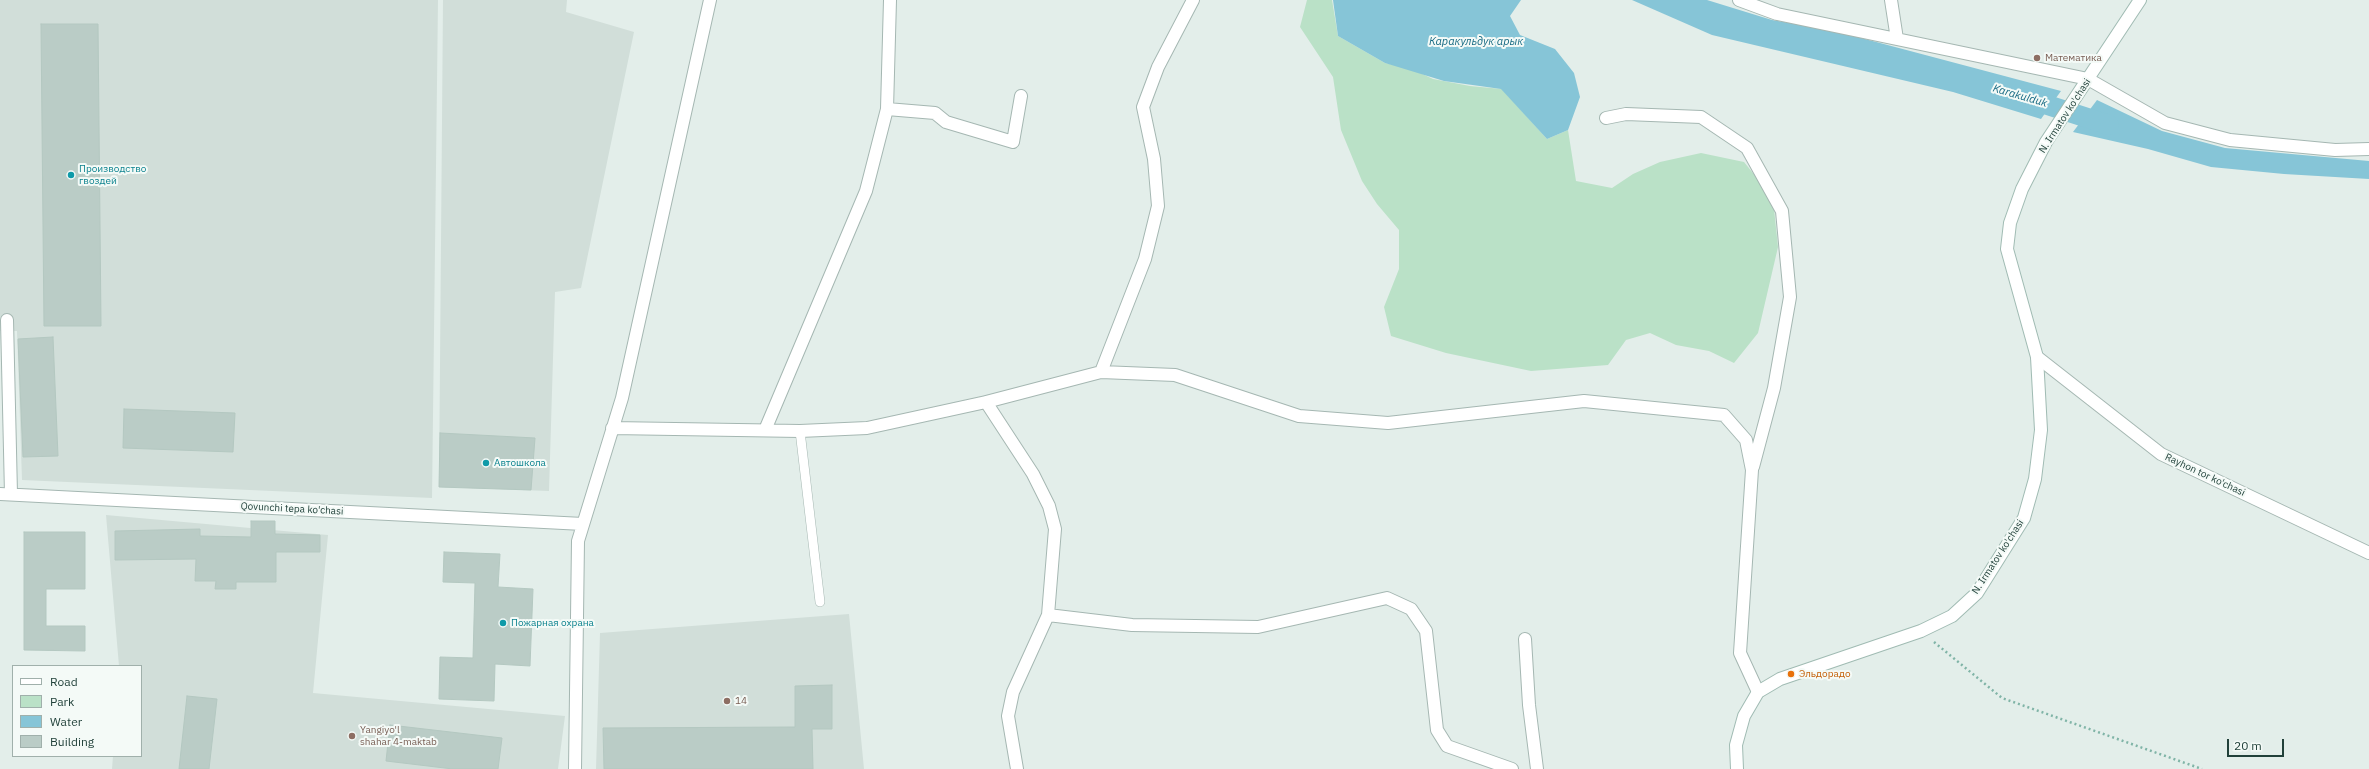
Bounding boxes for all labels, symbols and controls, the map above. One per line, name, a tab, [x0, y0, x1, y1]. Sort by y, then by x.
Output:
water label: Каракульдук арык	[1429, 35, 1523, 49]
place label: Математика	[2045, 52, 2102, 64]
marker: Математика	[2032, 53, 2042, 63]
street label: N. Irmatov ko'chasi	[2036, 77, 2094, 155]
water label: Karakulduk	[1991, 82, 2049, 110]
place label: Производство гвоздей	[79, 163, 146, 186]
marker: Производство гвоздей	[66, 170, 76, 180]
street label: Rayhon tor ko'chasi	[2163, 451, 2247, 499]
place label: Автошкола	[494, 457, 546, 469]
marker: Автошкола	[481, 458, 491, 468]
street label: Qovunchi tepa ko'chasi	[240, 500, 344, 518]
street label: N. Irmatov ko'chasi	[1969, 518, 2027, 596]
place label: Пожарная охрана	[511, 617, 594, 629]
marker: Пожарная охрана	[498, 618, 508, 628]
legend	[12, 665, 142, 757]
place label: Эльдорадо	[1799, 668, 1851, 680]
marker: Эльдорадо	[1786, 669, 1796, 679]
text: Road	[50, 674, 78, 689]
text: Park	[50, 694, 74, 709]
place label: 14	[735, 695, 747, 707]
marker: 14	[722, 696, 732, 706]
text: Water	[50, 714, 82, 729]
place label: Yangiyo'l shahar 4-maktab	[360, 724, 437, 748]
marker: Yangiyo'l shahar 4-maktab	[347, 731, 357, 741]
scale bar	[2229, 731, 2286, 757]
text: Building	[50, 734, 94, 749]
text: 20 m	[2234, 738, 2262, 753]

